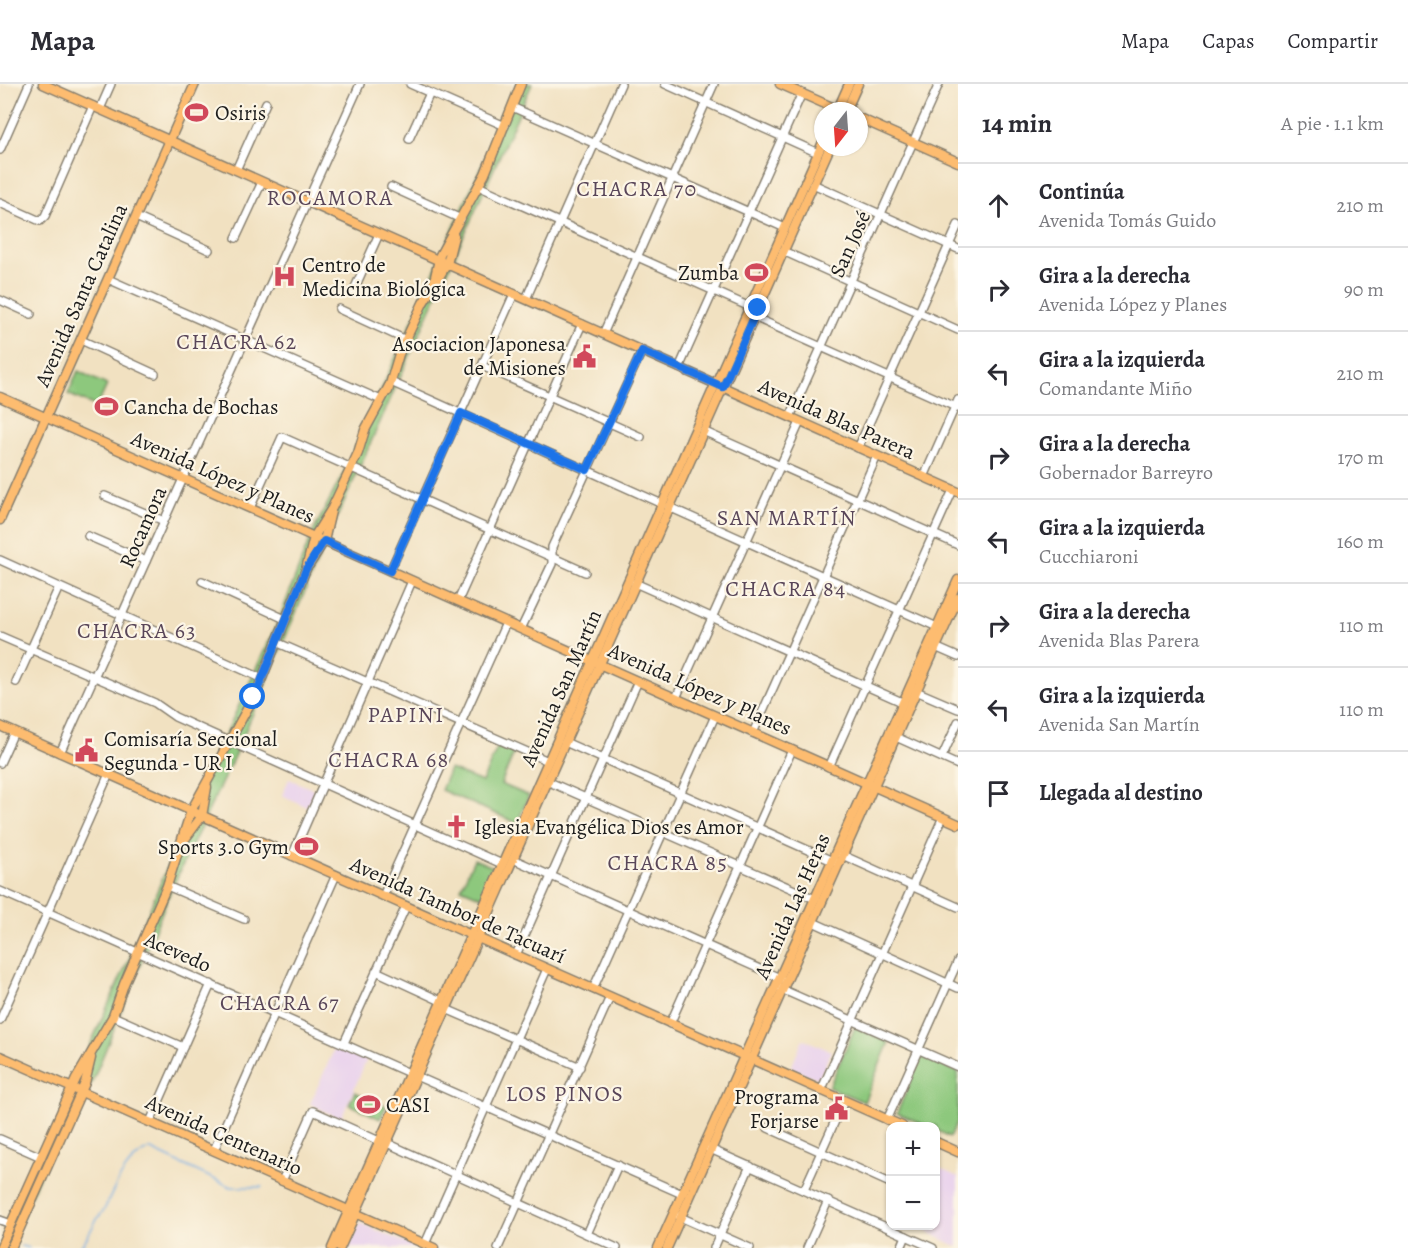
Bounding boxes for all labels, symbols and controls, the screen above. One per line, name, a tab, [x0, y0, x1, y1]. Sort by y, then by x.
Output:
text: Mapa	[30, 22, 95, 60]
text: Mapa	[1121, 27, 1169, 55]
text: Capas	[1202, 27, 1255, 55]
text: Compartir	[1288, 27, 1378, 55]
place label: Osiris	[215, 99, 266, 127]
sports icon: Osiris	[184, 100, 210, 126]
north arrow	[814, 102, 868, 156]
text: 14 min	[982, 106, 1052, 141]
text: A pie · 1.1 km	[1281, 110, 1384, 137]
district label: CHACRA 70	[576, 174, 698, 204]
text: Continúa	[1039, 177, 1125, 207]
district label: ROCAMORA	[267, 183, 394, 213]
icon: ahead	[982, 189, 1015, 222]
text: 210 m	[1336, 192, 1384, 219]
street label: Avenida Santa Catalina	[28, 199, 134, 392]
street label: San José	[823, 206, 877, 282]
text: Avenida Tomás Guido	[1039, 207, 1216, 234]
place label: Centro de Medicina Biológica	[302, 251, 466, 303]
place label: Zumba	[678, 259, 739, 287]
sports icon: Zumba	[744, 260, 770, 286]
text: Gira a la derecha	[1039, 261, 1190, 291]
hospital icon: Centro de Medicina Biológica	[271, 264, 297, 290]
icon: right	[982, 273, 1015, 306]
text: 90 m	[1344, 276, 1384, 303]
text: Avenida López y Planes	[1039, 291, 1227, 318]
route end	[744, 294, 770, 320]
district label: CHACRA 62	[176, 327, 298, 357]
place label: Asociacion Japonesa de Misiones	[392, 330, 566, 382]
public building icon: Asociacion Japonesa de Misiones	[571, 343, 597, 369]
text: Gira a la izquierda	[1039, 345, 1205, 375]
icon: left	[982, 357, 1015, 390]
text: 210 m	[1336, 360, 1384, 387]
street label: Avenida Blas Parera	[753, 371, 920, 466]
text: Comandante Miño	[1039, 375, 1192, 402]
place label: Cancha de Bochas	[124, 393, 278, 421]
sports icon: Cancha de Bochas	[93, 394, 119, 420]
street label: Avenida López y Planes	[126, 424, 319, 530]
text: Gira a la derecha	[1039, 429, 1190, 459]
icon: right	[982, 441, 1015, 474]
text: 170 m	[1338, 444, 1384, 471]
text: Gobernador Barreyro	[1039, 459, 1213, 486]
street label: Rocamora	[113, 482, 174, 572]
district label: SAN MARTÍN	[717, 503, 857, 533]
text: Gira a la izquierda	[1039, 513, 1205, 543]
icon: left	[982, 525, 1015, 558]
text: 160 m	[1337, 528, 1384, 555]
text: Cucchiaroni	[1039, 543, 1139, 570]
district label: CHACRA 84	[725, 574, 847, 604]
text: Gira a la derecha	[1039, 597, 1190, 627]
street label: Avenida San Martín	[513, 605, 608, 772]
icon: right	[982, 609, 1015, 642]
text: 110 m	[1339, 612, 1384, 639]
district label: CHACRA 63	[77, 616, 197, 646]
text: Avenida Blas Parera	[1039, 627, 1200, 654]
street label: Avenida López y Planes	[603, 636, 796, 742]
text: Gira a la izquierda	[1039, 681, 1205, 711]
route start	[239, 683, 265, 709]
icon: left	[982, 693, 1015, 726]
text: 110 m	[1339, 696, 1384, 723]
district label: PAPINI	[367, 700, 445, 730]
text: Avenida San Martín	[1039, 711, 1200, 738]
place label: Comisaría Seccional Segunda - UR I	[104, 725, 277, 777]
public building icon: Comisaría Seccional Segunda - UR I	[73, 738, 99, 764]
district label: CHACRA 68	[328, 745, 450, 775]
icon: arrive	[982, 777, 1015, 810]
text: Llegada al destino	[1039, 778, 1203, 808]
place label: Iglesia Evangélica Dios es Amor	[474, 813, 744, 841]
church icon: Iglesia Evangélica Dios es Amor	[443, 814, 469, 840]
street label: Avenida Las Heras	[747, 829, 837, 984]
place label: Sports 3.0 Gym	[158, 833, 289, 861]
sports icon: Sports 3.0 Gym	[294, 834, 320, 860]
district label: CHACRA 85	[608, 848, 728, 878]
street label: Avenida Tambor de Tacuarí	[345, 849, 570, 970]
street label: Acevedo	[139, 925, 216, 979]
district label: CHACRA 67	[220, 988, 340, 1018]
district label: LOS PINOS	[506, 1079, 624, 1109]
place label: Programa Forjarse	[734, 1083, 819, 1135]
street label: Avenida Centenario	[140, 1088, 307, 1182]
place label: CASI	[386, 1091, 430, 1119]
sports icon: CASI	[355, 1092, 381, 1118]
public building icon: Programa Forjarse	[824, 1096, 850, 1122]
map controls	[886, 1122, 940, 1230]
button: +	[886, 1122, 940, 1176]
button: −	[886, 1176, 940, 1230]

